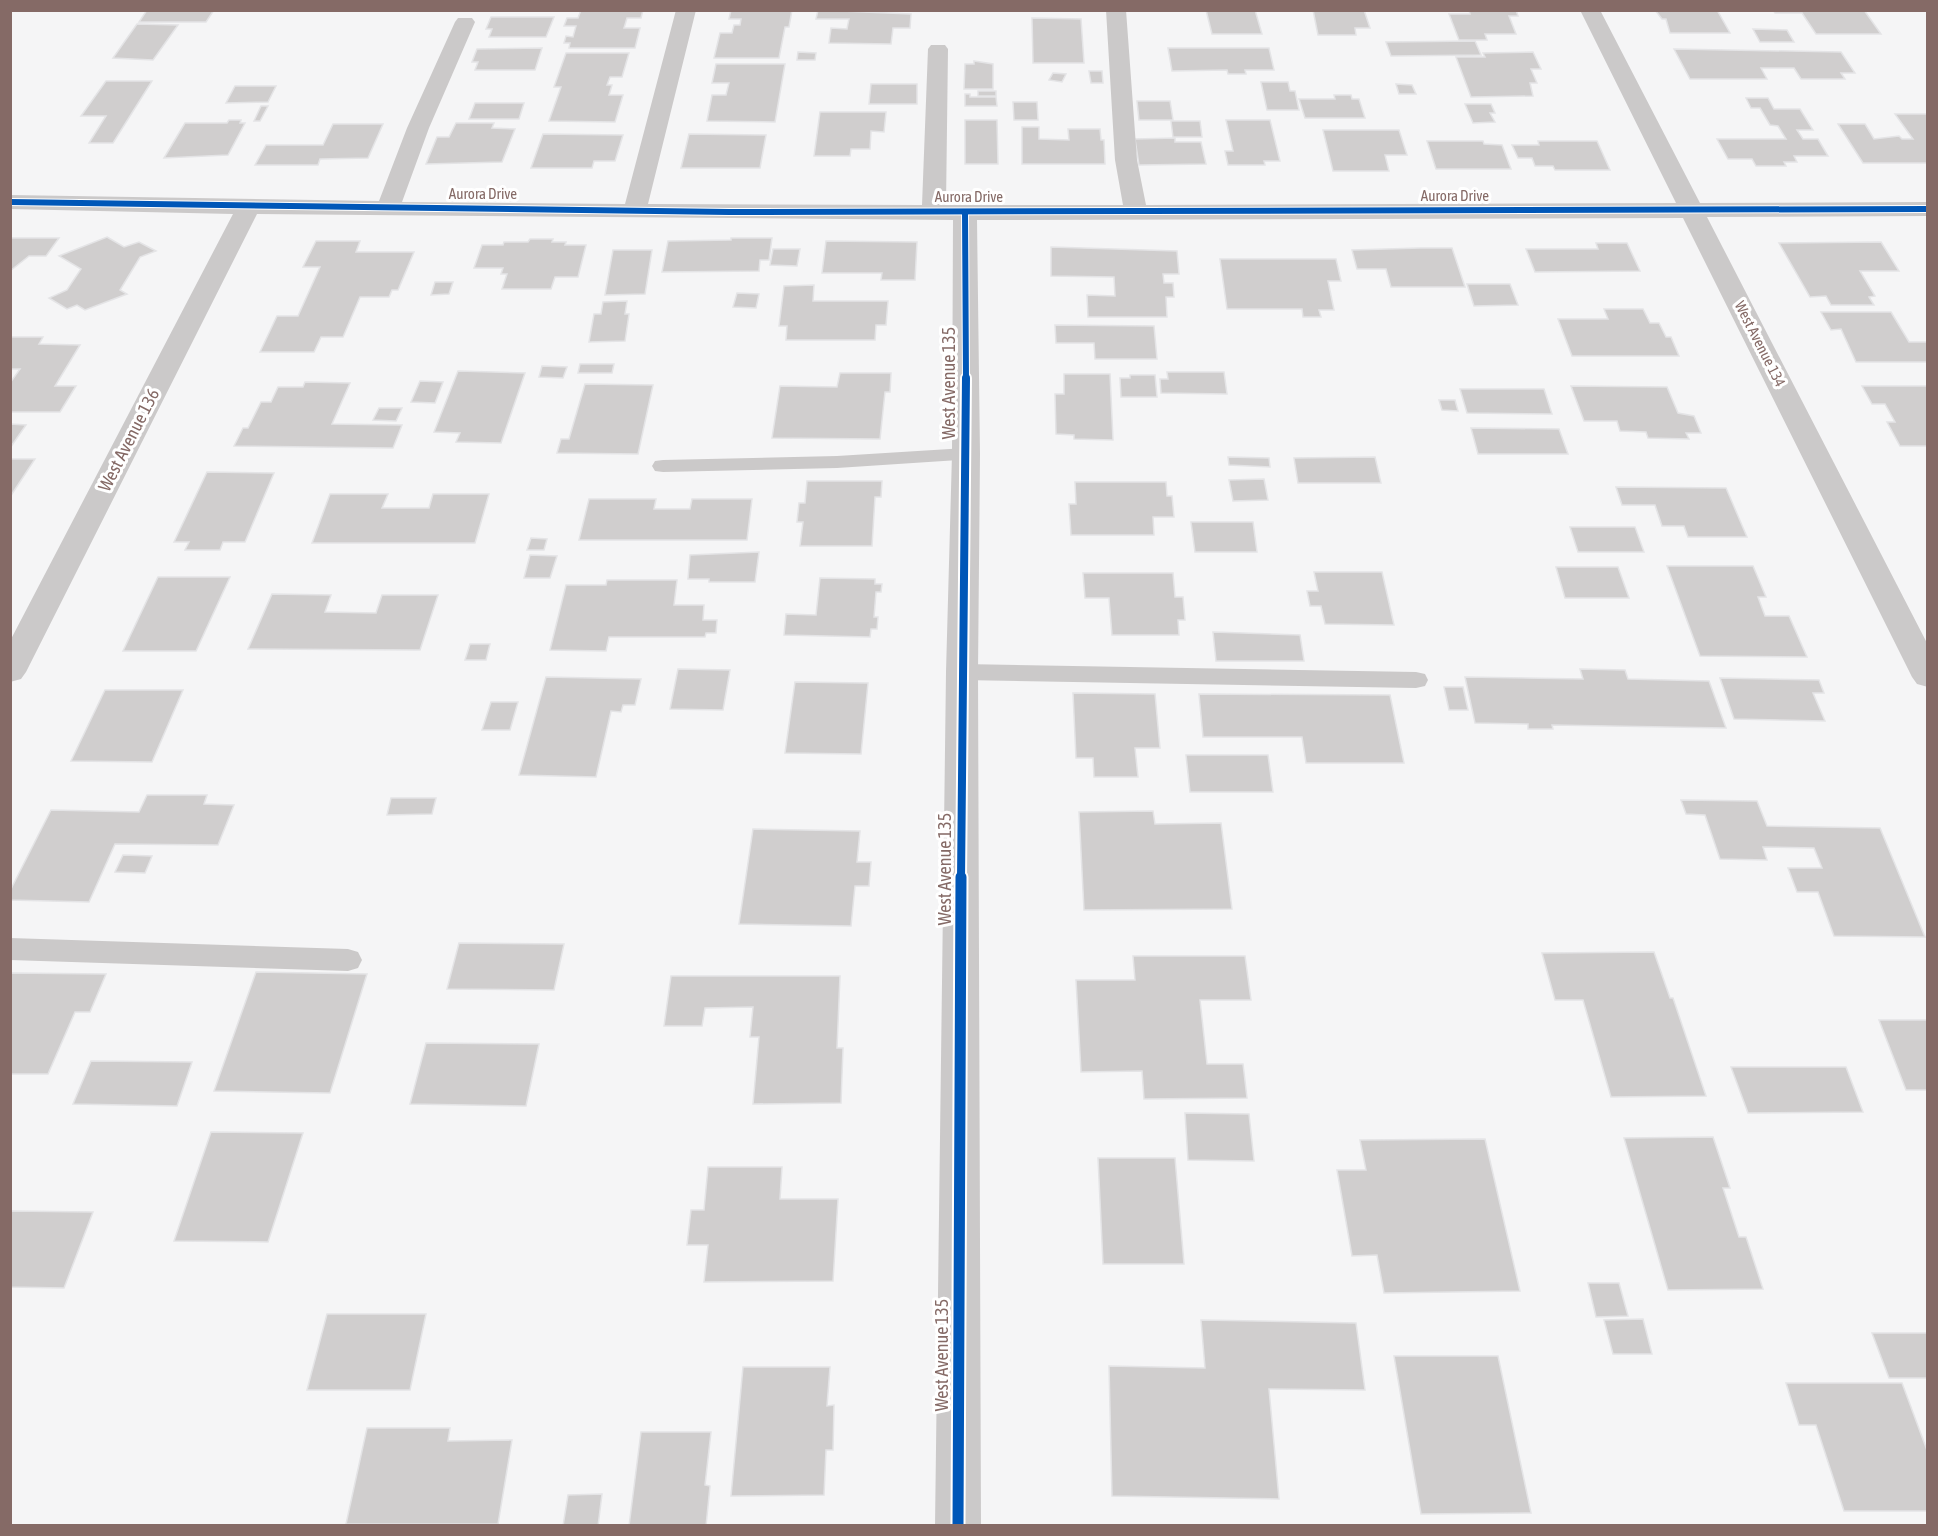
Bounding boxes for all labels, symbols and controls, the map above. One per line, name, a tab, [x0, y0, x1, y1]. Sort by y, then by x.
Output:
street label: Aurora Drive	[449, 185, 517, 202]
street label: Aurora Drive	[1421, 187, 1489, 204]
street label: Aurora Drive	[935, 188, 1003, 205]
street label: West Avenue 134	[1732, 298, 1789, 389]
street label: West Avenue 135	[938, 327, 959, 439]
street label: West Avenue 136	[94, 385, 163, 495]
street label: West Avenue 135	[934, 813, 955, 925]
street label: West Avenue 135	[931, 1299, 952, 1411]

